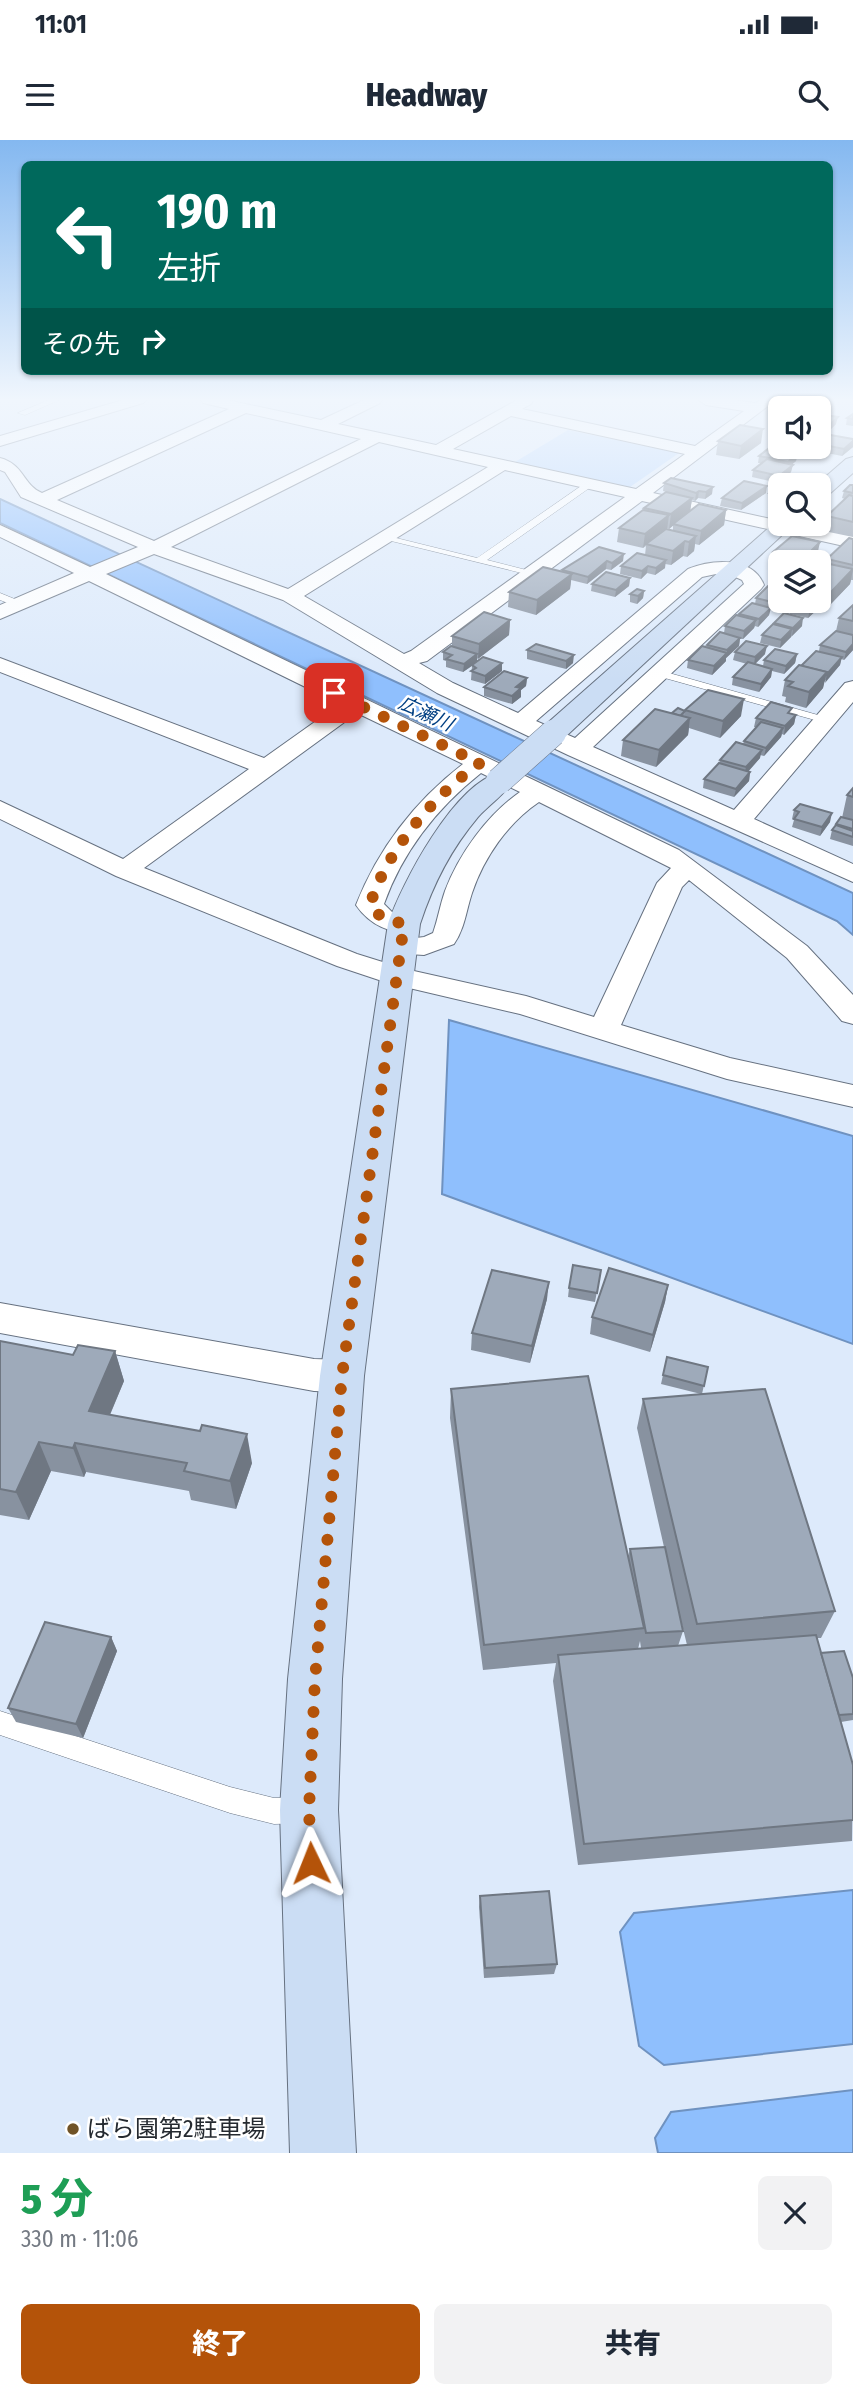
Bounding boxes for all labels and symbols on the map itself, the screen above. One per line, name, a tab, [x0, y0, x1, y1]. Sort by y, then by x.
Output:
pin	[304, 663, 364, 723]
water label: 広瀬川	[395, 691, 458, 737]
position arrow	[274, 1826, 348, 1900]
place label: ばら園第2駐車場	[87, 2115, 266, 2143]
marker: ばら園第2駐車場	[65, 2121, 81, 2137]

